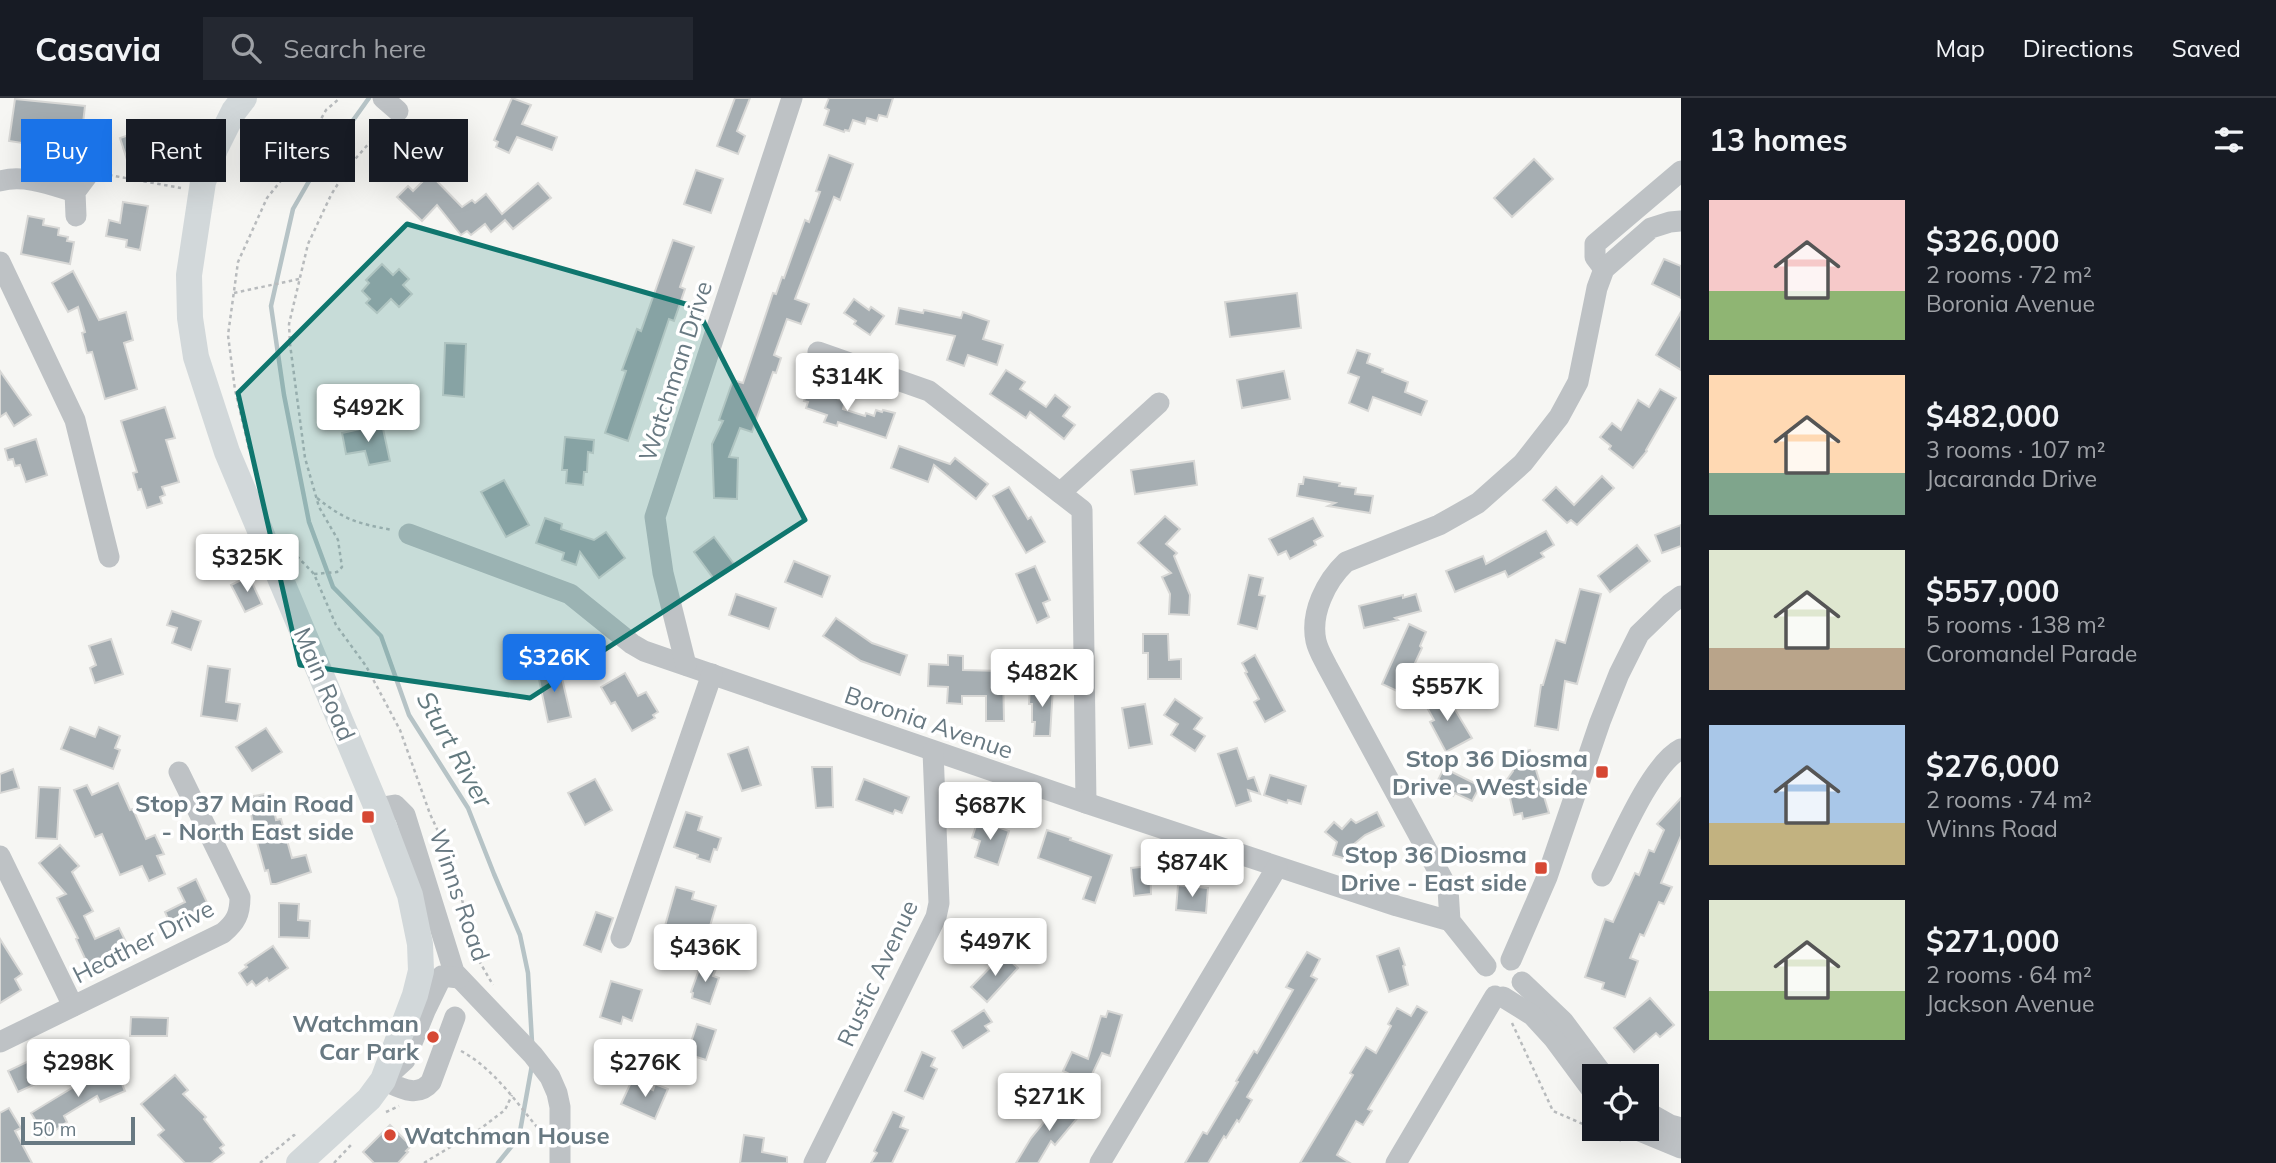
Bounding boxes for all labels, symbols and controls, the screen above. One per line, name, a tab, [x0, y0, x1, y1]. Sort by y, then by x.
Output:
search box	[203, 17, 693, 80]
text: Casavia	[35, 28, 161, 69]
icon: search	[227, 29, 265, 67]
text: Search here	[283, 32, 426, 65]
text: Map	[1935, 33, 1985, 63]
text: Directions	[2023, 33, 2134, 63]
text: Saved	[2172, 33, 2241, 63]
chip: Buy	[21, 119, 112, 182]
chip: Rent	[126, 119, 226, 182]
chip: Filters	[240, 119, 355, 182]
chip: New	[369, 119, 468, 182]
text: 13 homes	[1709, 121, 1848, 159]
icon: filters	[2210, 121, 2248, 159]
text: $326,000	[1926, 222, 2059, 260]
icon: home	[1765, 228, 1849, 312]
text: 2 rooms · 72 m²	[1926, 260, 2092, 289]
street label: Watchman Drive	[632, 277, 718, 465]
text: Boronia Avenue	[1926, 289, 2095, 318]
pin: $314K	[798, 354, 896, 413]
text: $314K	[812, 361, 882, 390]
pin: $492K	[319, 384, 417, 444]
text: $492K	[333, 392, 403, 421]
text: $482,000	[1926, 397, 2059, 435]
icon: home	[1765, 403, 1849, 487]
text: 3 rooms · 107 m²	[1926, 435, 2106, 464]
text: Jacaranda Drive	[1926, 464, 2097, 493]
pin: $325K	[198, 534, 296, 594]
text: $325K	[212, 542, 282, 571]
text: $557,000	[1926, 572, 2059, 610]
icon: home	[1765, 578, 1849, 662]
text: 5 rooms · 138 m²	[1926, 610, 2106, 639]
street label: Main Road	[288, 623, 362, 745]
pin: $326K	[505, 634, 603, 694]
text: Coromandel Parade	[1926, 639, 2137, 668]
text: $326K	[519, 642, 589, 671]
pin: $482K	[993, 650, 1091, 709]
text: $482K	[1007, 657, 1077, 686]
pin: $557K	[1398, 664, 1496, 723]
text: $557K	[1412, 671, 1482, 700]
street label: Boronia Avenue	[841, 679, 1017, 765]
water label: Sturt River	[410, 685, 501, 814]
place label: Stop 36 Diosma Drive - West side	[1392, 743, 1588, 801]
text: $276,000	[1926, 747, 2059, 785]
icon: home	[1765, 753, 1849, 837]
marker: Stop 36 Diosma Drive - West side	[1594, 764, 1610, 780]
pin: $687K	[941, 782, 1039, 842]
text: 2 rooms · 74 m²	[1926, 785, 2092, 814]
place label: Stop 37 Main Road - North East side	[135, 788, 354, 846]
text: $687K	[955, 790, 1025, 819]
marker: Stop 37 Main Road - North East side	[360, 809, 376, 825]
text: Winns Road	[1926, 814, 2058, 843]
street label: Winns Road	[423, 825, 497, 965]
place label: Stop 36 Diosma Drive - East side	[1340, 839, 1527, 897]
pin: $874K	[1143, 840, 1241, 899]
text: $874K	[1157, 847, 1227, 876]
marker: Stop 36 Diosma Drive - East side	[1533, 860, 1549, 876]
street label: Heather Drive	[67, 893, 219, 989]
street label: Rustic Avenue	[830, 895, 924, 1051]
pin: $497K	[946, 918, 1044, 978]
text: $271,000	[1926, 922, 2059, 960]
pin: $436K	[656, 924, 754, 984]
text: $497K	[960, 926, 1030, 955]
icon: home	[1765, 928, 1849, 1012]
text: $436K	[670, 932, 740, 961]
text: 2 rooms · 64 m²	[1926, 960, 2092, 989]
text: Jackson Avenue	[1926, 989, 2095, 1018]
place label: Watchman Car Park	[292, 1008, 420, 1066]
marker: Watchman Car Park	[425, 1029, 441, 1045]
pin: $298K	[29, 1040, 127, 1099]
pin: $276K	[596, 1040, 694, 1099]
text: $298K	[43, 1047, 113, 1076]
text: $276K	[610, 1047, 680, 1076]
map controls	[1582, 1064, 1659, 1141]
button: locate	[1582, 1064, 1659, 1141]
pin: $271K	[1000, 1074, 1098, 1133]
text: $271K	[1014, 1081, 1084, 1110]
scale bar	[21, 1114, 135, 1146]
text: 50 m	[32, 1117, 76, 1141]
place label: Watchman House	[404, 1120, 610, 1150]
marker: Watchman House	[382, 1127, 398, 1143]

